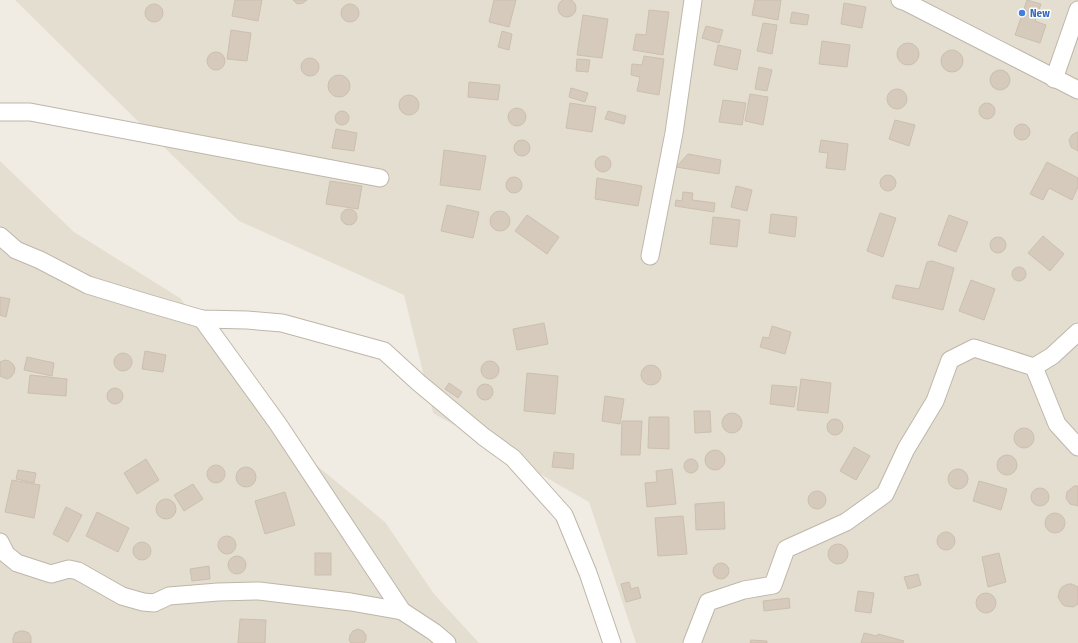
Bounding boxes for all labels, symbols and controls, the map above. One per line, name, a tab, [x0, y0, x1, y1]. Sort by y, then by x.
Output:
place label: New	[1030, 7, 1050, 20]
marker: New	[1017, 8, 1027, 18]

